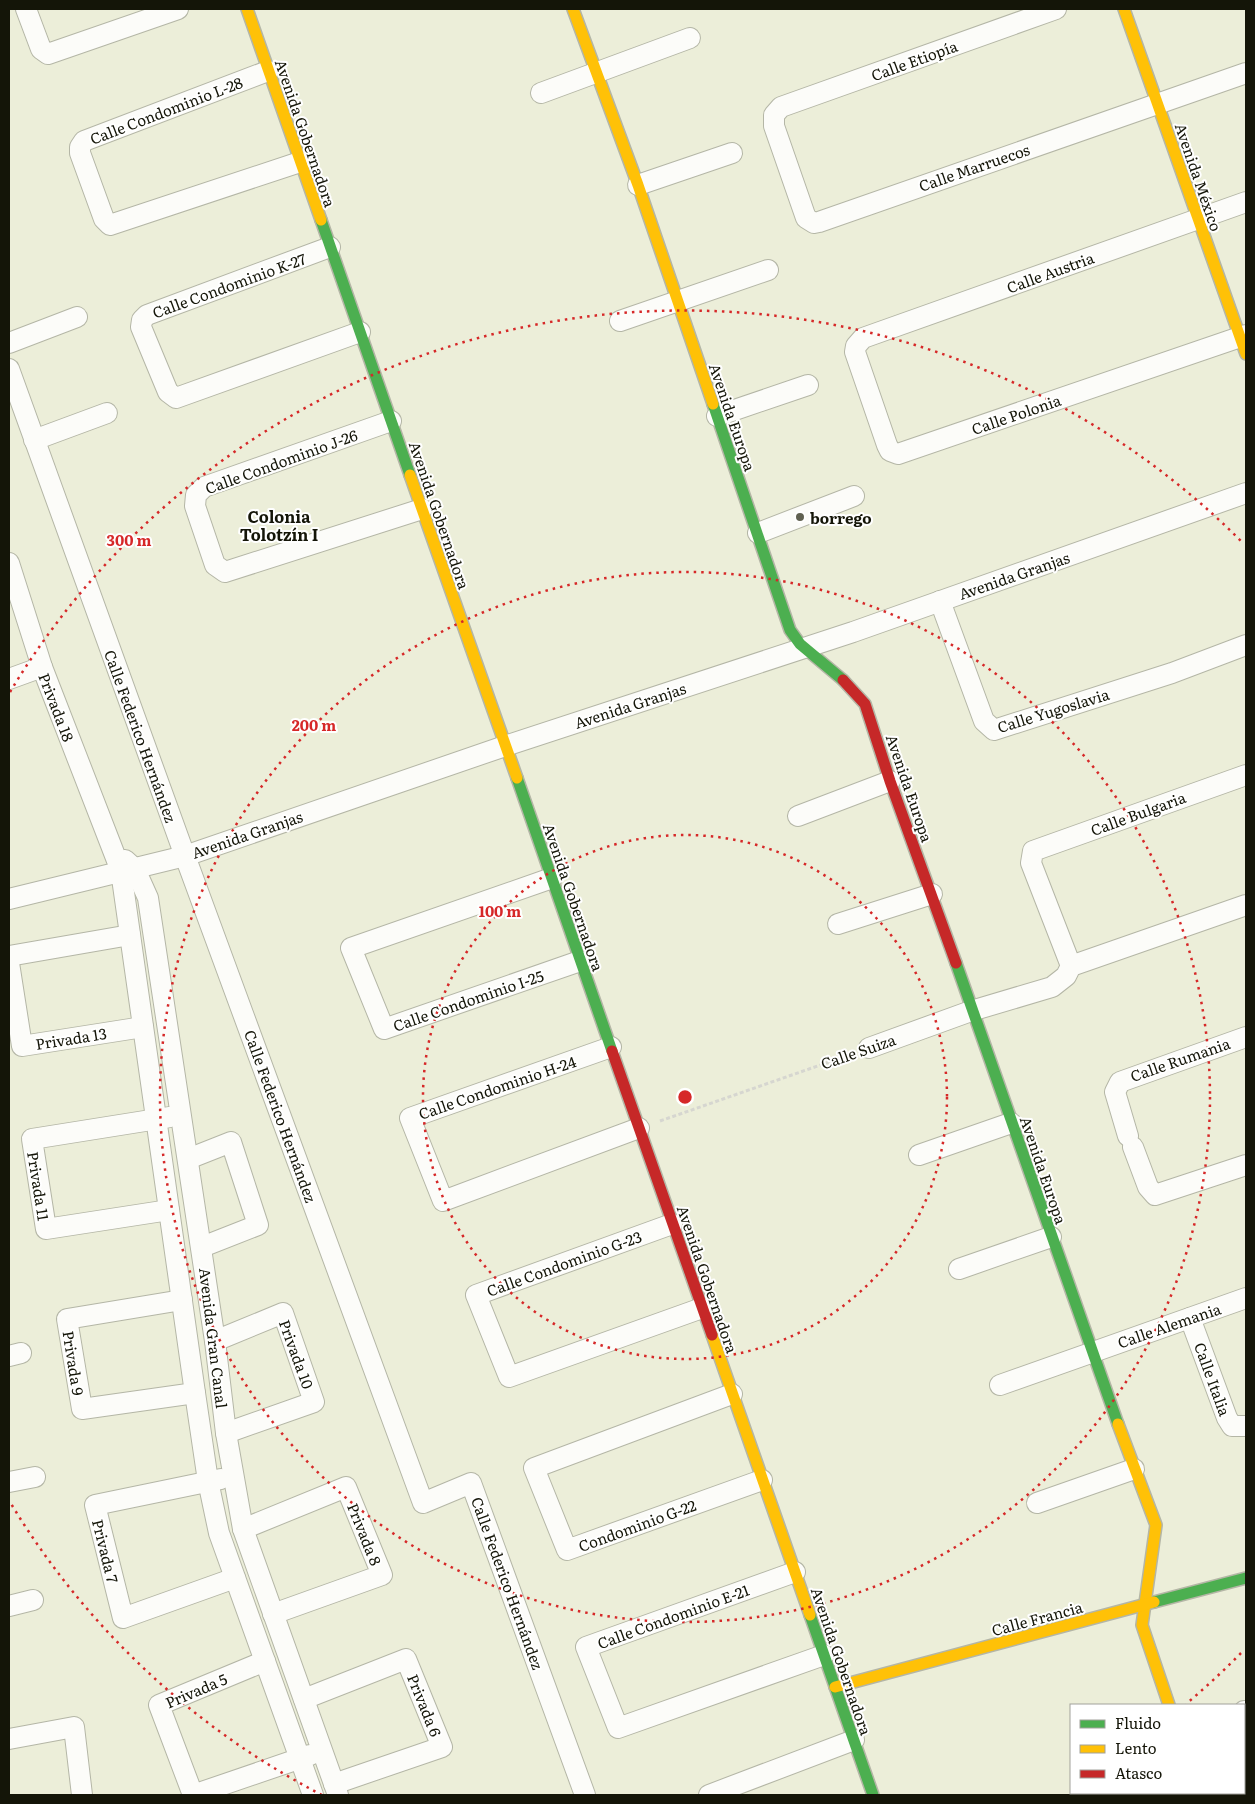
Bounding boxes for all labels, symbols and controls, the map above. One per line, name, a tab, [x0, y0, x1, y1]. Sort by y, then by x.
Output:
street label: Calle Etiopía	[868, 33, 961, 86]
street label: Avenida Gobernadora	[270, 56, 342, 211]
street label: Calle Condominio L-28	[86, 70, 246, 150]
street label: Avenida México	[1170, 120, 1228, 234]
street label: Calle Marruecos	[915, 137, 1033, 197]
street label: Calle Austria	[1003, 245, 1098, 298]
street label: Calle Condominio K-27	[149, 246, 310, 324]
street label: Avenida Europa	[704, 360, 763, 475]
street label: Calle Polonia	[968, 388, 1065, 440]
street label: Calle Condominio J-26	[202, 423, 360, 499]
street label: Avenida Gobernadora	[404, 438, 476, 593]
district label: Colonia Tolotzín I	[240, 504, 318, 546]
place label: borrego	[810, 506, 872, 529]
marker: borrego	[794, 511, 806, 523]
text: 300 m	[107, 528, 151, 551]
street label: Avenida Granjas	[955, 545, 1073, 605]
street label: Calle Federico Hernández	[99, 646, 183, 826]
street label: Privada 18	[33, 669, 81, 745]
street label: Avenida Granjas	[571, 676, 689, 734]
street label: Calle Yugoslavia	[994, 682, 1113, 738]
text: 200 m	[292, 713, 336, 736]
street label: Avenida Europa	[881, 731, 940, 846]
street label: Calle Bulgaria	[1087, 785, 1190, 841]
street label: Avenida Granjas	[188, 804, 306, 864]
street label: Avenida Gobernadora	[538, 820, 610, 975]
text: 100 m	[479, 899, 521, 922]
street label: Calle Condominio I-25	[390, 963, 547, 1037]
street label: Privada 13	[34, 1021, 108, 1055]
street label: Calle Federico Hernández	[239, 1026, 323, 1206]
street label: Calle Suiza	[817, 1027, 899, 1075]
street label: Calle Rumania	[1127, 1031, 1234, 1087]
street label: Calle Condominio H-24	[415, 1049, 579, 1125]
centre of rings	[676, 1088, 694, 1106]
street label: Avenida Europa	[1015, 1113, 1074, 1228]
street label: Privada 11	[22, 1150, 56, 1222]
street label: Avenida Gobernadora	[672, 1202, 744, 1357]
street label: Calle Condominio G-23	[483, 1224, 645, 1302]
street label: Avenida Gran Canal	[194, 1266, 234, 1410]
street label: Calle Alemania	[1114, 1296, 1225, 1353]
street label: Privada 10	[274, 1316, 320, 1392]
street label: Privada 9	[58, 1329, 90, 1397]
street label: Calle Italia	[1189, 1339, 1237, 1420]
street label: Calle Federico Hernández	[466, 1493, 550, 1673]
street label: Condominio G-22	[575, 1493, 700, 1557]
street label: Privada 8	[342, 1499, 388, 1569]
street label: Privada 7	[87, 1517, 125, 1586]
street label: Calle Condominio E-21	[594, 1578, 752, 1654]
street label: Avenida Gobernadora	[806, 1584, 878, 1739]
street label: Calle Francia	[989, 1595, 1086, 1641]
street label: Privada 5	[161, 1667, 231, 1713]
street label: Privada 6	[402, 1670, 448, 1740]
legend	[1070, 1704, 1245, 1794]
text: Fluido	[1115, 1711, 1161, 1734]
text: Lento	[1115, 1736, 1157, 1759]
text: Atasco	[1115, 1761, 1162, 1784]

